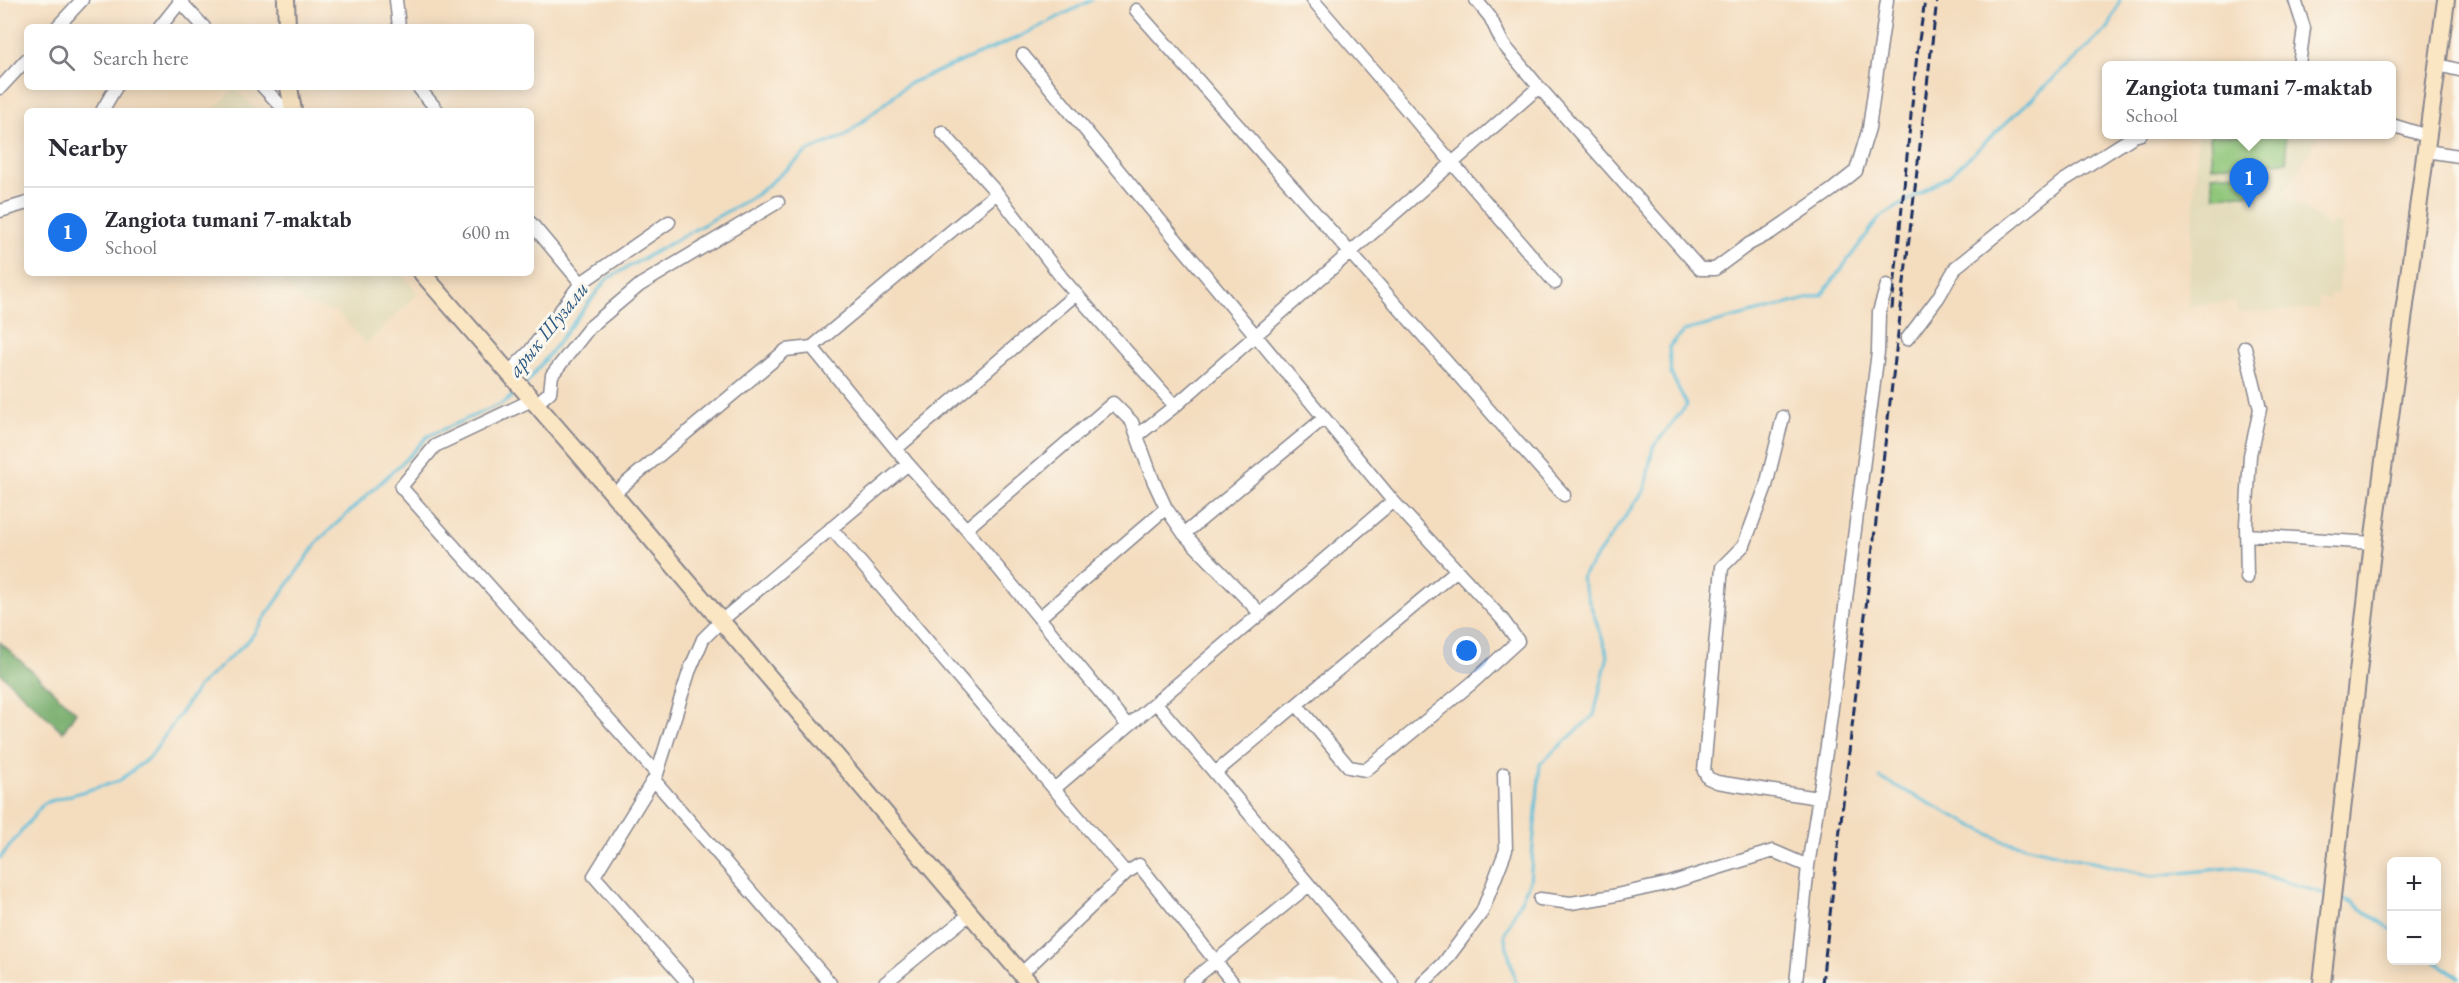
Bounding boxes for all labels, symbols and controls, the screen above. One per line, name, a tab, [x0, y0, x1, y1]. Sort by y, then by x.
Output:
search box	[24, 24, 534, 90]
icon: search	[45, 41, 78, 74]
text: Search here	[93, 43, 188, 72]
popup	[2102, 61, 2396, 139]
text: Zangiota tumani 7-maktab	[2126, 73, 2372, 102]
text: School	[2126, 102, 2178, 128]
text: Nearby	[48, 130, 128, 164]
pin: 1	[2230, 158, 2268, 208]
text: Zangiota tumani 7-maktab	[105, 205, 351, 234]
text: 1	[62, 219, 73, 245]
text: 600 m	[462, 219, 510, 245]
text: School	[105, 234, 157, 260]
water label: арык Шузали	[500, 276, 594, 382]
your location	[1452, 636, 1481, 665]
map controls	[2387, 857, 2441, 965]
button: +	[2387, 857, 2441, 911]
button: −	[2387, 911, 2441, 965]

